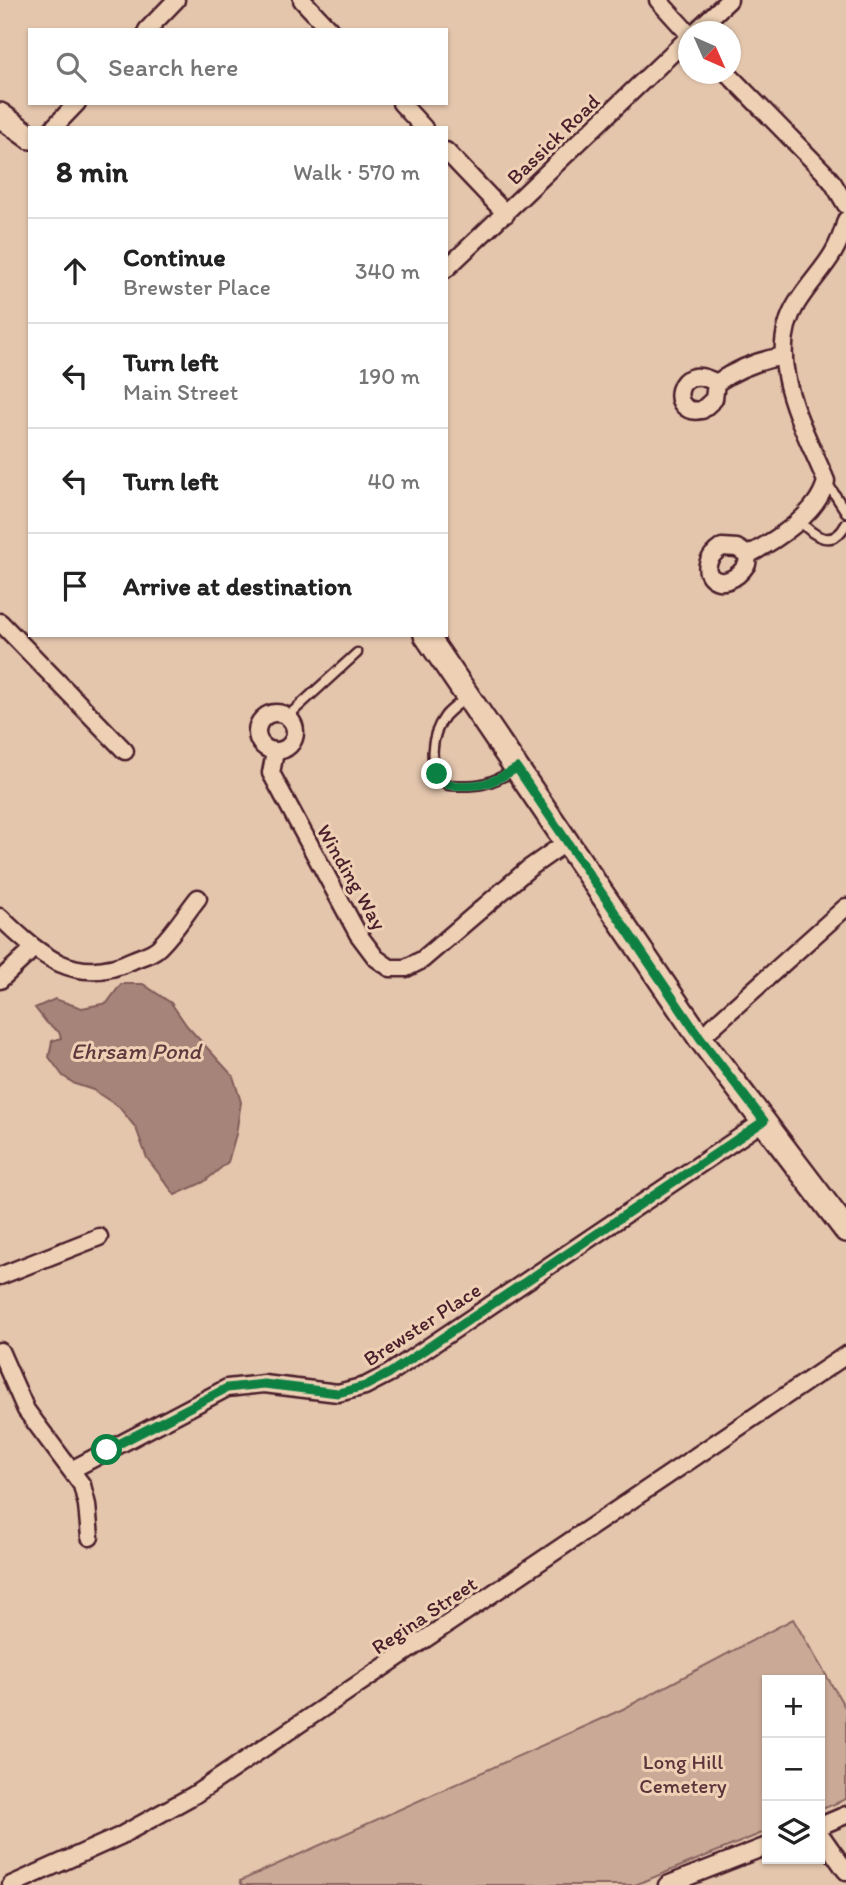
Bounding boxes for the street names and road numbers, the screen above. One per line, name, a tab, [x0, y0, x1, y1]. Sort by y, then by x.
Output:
street label: Bassick Road	[501, 88, 605, 190]
street label: Winding Way	[312, 820, 392, 934]
street label: Brewster Place	[359, 1277, 485, 1371]
street label: Regina Street	[367, 1571, 481, 1659]

